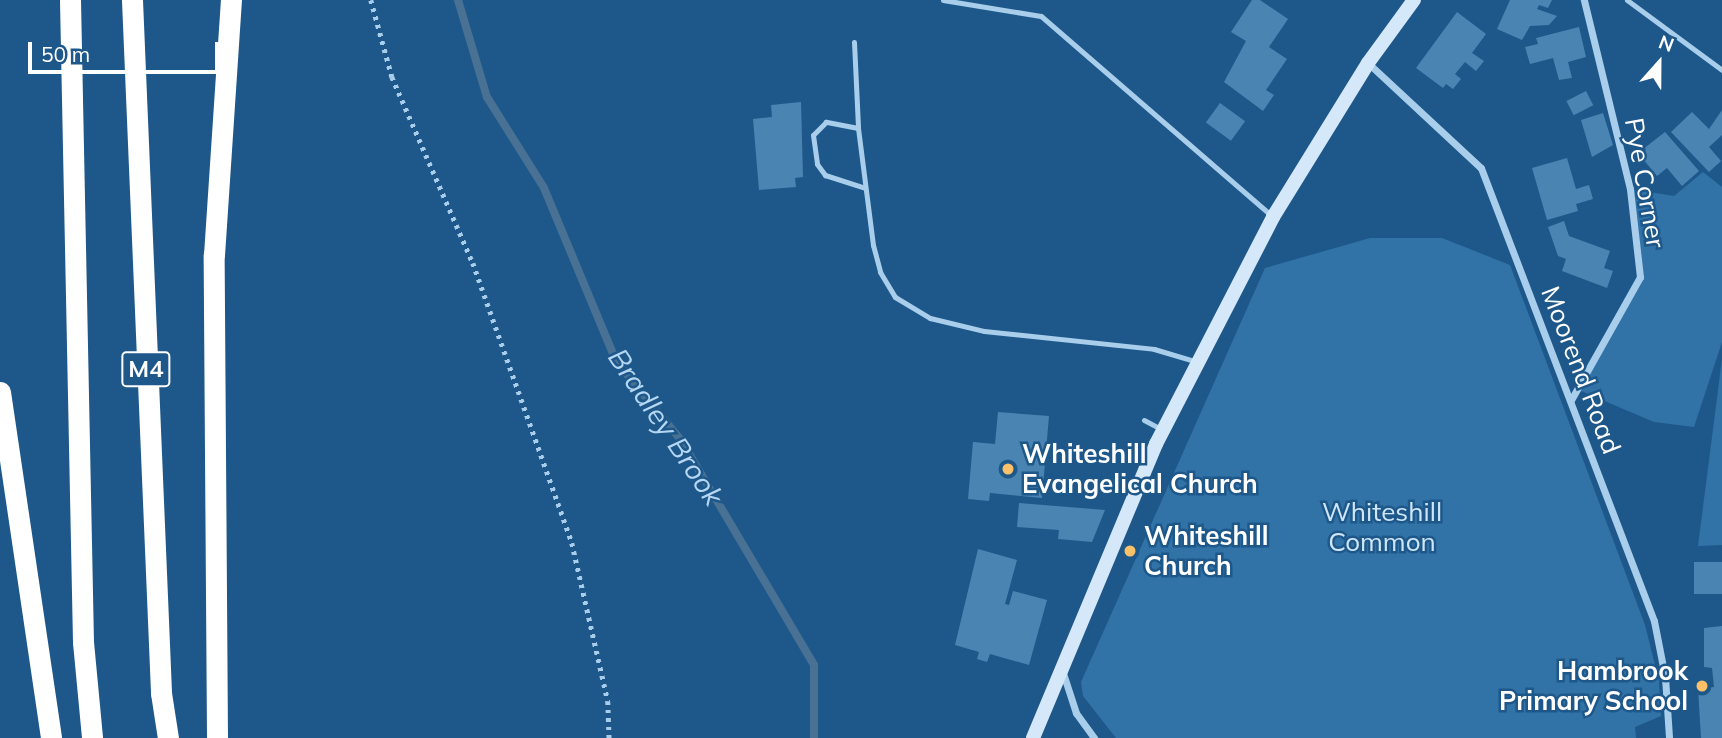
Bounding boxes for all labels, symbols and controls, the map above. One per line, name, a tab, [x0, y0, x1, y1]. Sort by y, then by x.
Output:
scale bar	[32, 28, 222, 72]
north arrow	[1624, 28, 1694, 98]
text: N	[1656, 30, 1678, 57]
text: 50 m	[41, 41, 90, 67]
street label: Pye Corner	[1618, 116, 1672, 250]
street label: Moorend Road	[1535, 282, 1627, 458]
water label: Bradley Brook	[601, 342, 731, 512]
road number: M4	[120, 348, 172, 390]
place label: Whiteshill Evangelical Church	[1022, 438, 1258, 500]
marker: Whiteshill Evangelical Church	[1000, 461, 1016, 477]
park label: Whiteshill Common	[1322, 496, 1442, 558]
place label: Whiteshill Church	[1144, 520, 1269, 582]
marker: Whiteshill Church	[1122, 543, 1138, 559]
place label: Hambrook Primary School	[1499, 655, 1688, 716]
marker: Hambrook Primary School	[1694, 678, 1710, 694]

